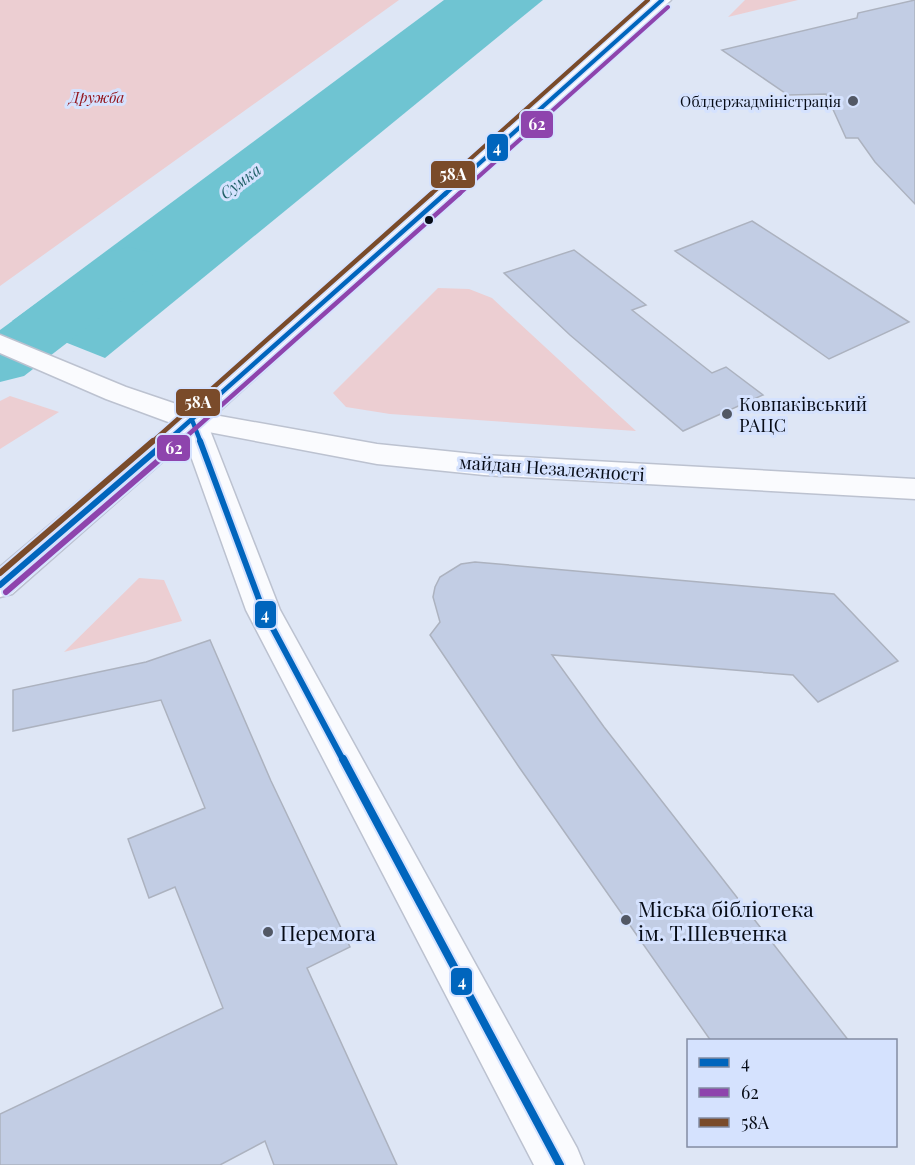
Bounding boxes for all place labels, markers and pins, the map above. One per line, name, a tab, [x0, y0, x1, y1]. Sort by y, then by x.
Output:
place label: Облдержадміністрація	[680, 91, 841, 111]
marker: Облдержадміністрація	[846, 94, 860, 108]
unlabelled marker	[423, 214, 435, 226]
place label: Ковпаківський РАЦС	[739, 392, 867, 437]
marker: Ковпаківський РАЦС	[720, 407, 734, 421]
place label: Міська бібліотека ім. Т.Шевченка	[638, 894, 814, 946]
marker: Міська бібліотека ім. Т.Шевченка	[619, 913, 633, 927]
place label: Перемога	[280, 918, 376, 946]
marker: Перемога	[261, 925, 275, 939]

